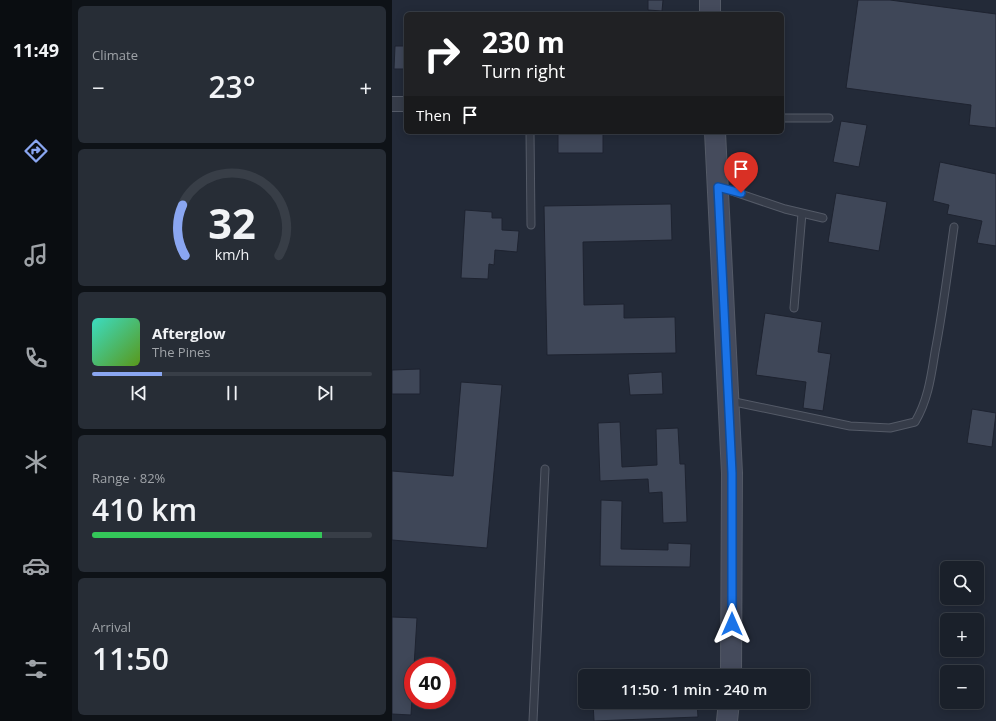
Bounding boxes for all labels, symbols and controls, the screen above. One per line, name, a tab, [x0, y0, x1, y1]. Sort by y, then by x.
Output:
text: 230 m	[482, 23, 565, 61]
icon: right	[416, 28, 468, 80]
text: 11:49	[13, 38, 59, 62]
text: Climate	[92, 46, 138, 64]
text: Turn right	[482, 59, 565, 83]
text: 23°	[208, 66, 256, 107]
text: −	[92, 72, 105, 102]
text: +	[359, 72, 372, 102]
icon: arrive	[459, 104, 481, 126]
text: Then	[416, 105, 451, 125]
icon: directions	[22, 137, 50, 165]
pin	[724, 152, 758, 193]
icon: arrive	[730, 158, 752, 180]
text: 32	[208, 194, 256, 250]
icon: music	[22, 241, 50, 269]
text: km/h	[215, 244, 249, 263]
text: Afterglow	[152, 323, 226, 343]
text: The Pines	[152, 343, 210, 361]
icon: phone	[22, 344, 50, 372]
icon: previous	[128, 382, 150, 404]
icon: pause	[221, 382, 243, 404]
icon: next	[314, 382, 336, 404]
icon: climate	[22, 448, 50, 476]
text: Range · 82%	[92, 469, 165, 487]
text: 410 km	[92, 489, 197, 530]
icon: car	[22, 552, 50, 580]
map controls	[940, 561, 984, 709]
button: search	[940, 561, 984, 605]
position arrow	[711, 603, 753, 645]
button: +	[940, 613, 984, 657]
text: Arrival	[92, 618, 131, 636]
text: 11:50	[92, 638, 169, 679]
icon: filters	[22, 655, 50, 683]
speed limit sign: 40	[404, 657, 456, 709]
button: −	[940, 665, 984, 709]
text: 11:50 · 1 min · 240 m	[621, 679, 767, 699]

